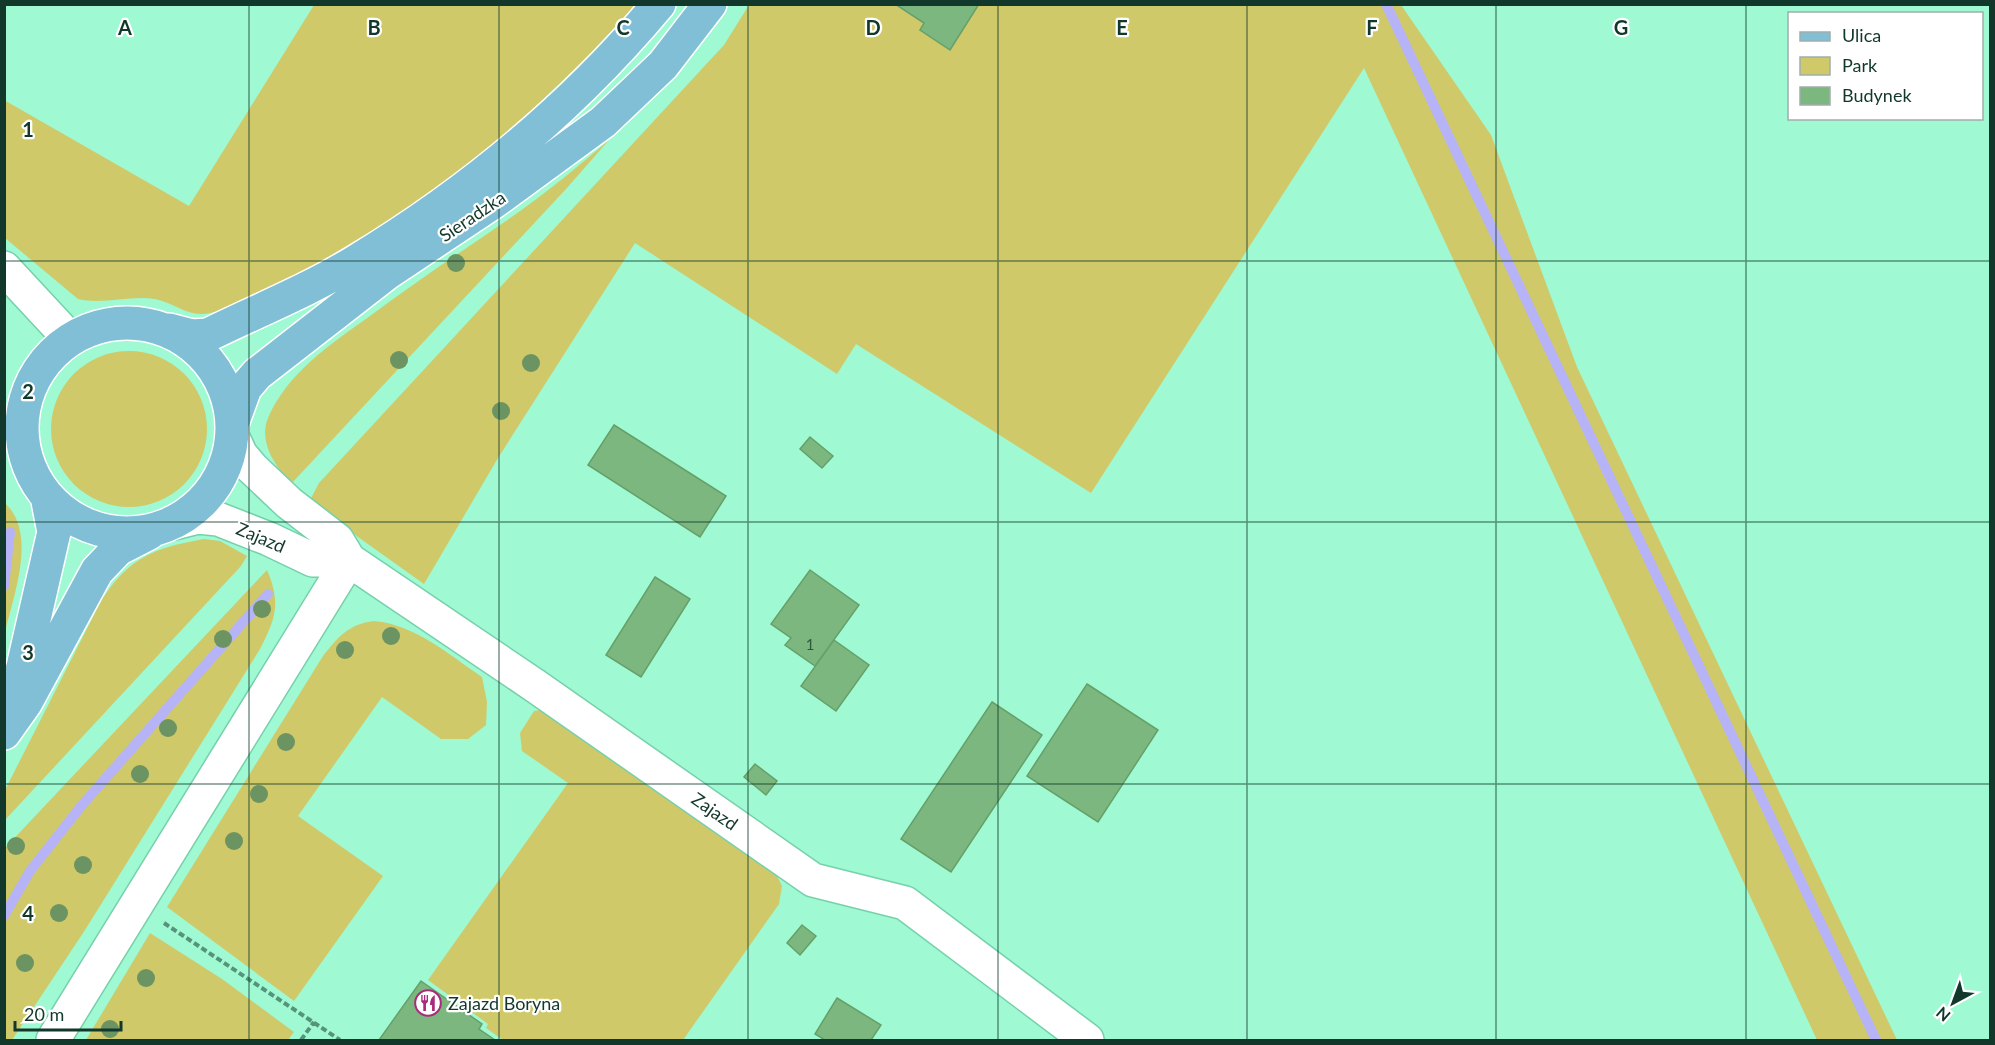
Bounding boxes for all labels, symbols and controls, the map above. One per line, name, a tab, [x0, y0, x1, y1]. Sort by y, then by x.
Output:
legend	[1788, 12, 1983, 120]
text: A	[117, 15, 132, 39]
text: B	[367, 15, 381, 39]
text: C	[616, 15, 630, 39]
text: D	[865, 15, 881, 39]
text: E	[1116, 15, 1128, 39]
text: F	[1366, 15, 1378, 39]
text: G	[1614, 15, 1628, 39]
text: Ulica	[1842, 24, 1881, 46]
text: Park	[1842, 54, 1878, 76]
text: Budynek	[1842, 84, 1912, 106]
text: 1	[22, 117, 34, 141]
street label: Sieradzka	[435, 186, 509, 246]
text: 2	[22, 379, 34, 403]
street label: Zajazd	[233, 517, 289, 557]
house number: 1	[806, 635, 814, 653]
text: 3	[22, 640, 34, 664]
street label: Zajazd	[688, 787, 742, 835]
text: 4	[22, 901, 34, 925]
north arrow	[1923, 973, 1983, 1033]
restaurant icon: Zajazd Boryna	[413, 988, 443, 1018]
place label: Zajazd Boryna	[448, 992, 560, 1014]
scale bar	[15, 994, 122, 1032]
text: 20 m	[24, 1003, 64, 1025]
text: N	[1932, 1003, 1954, 1026]

